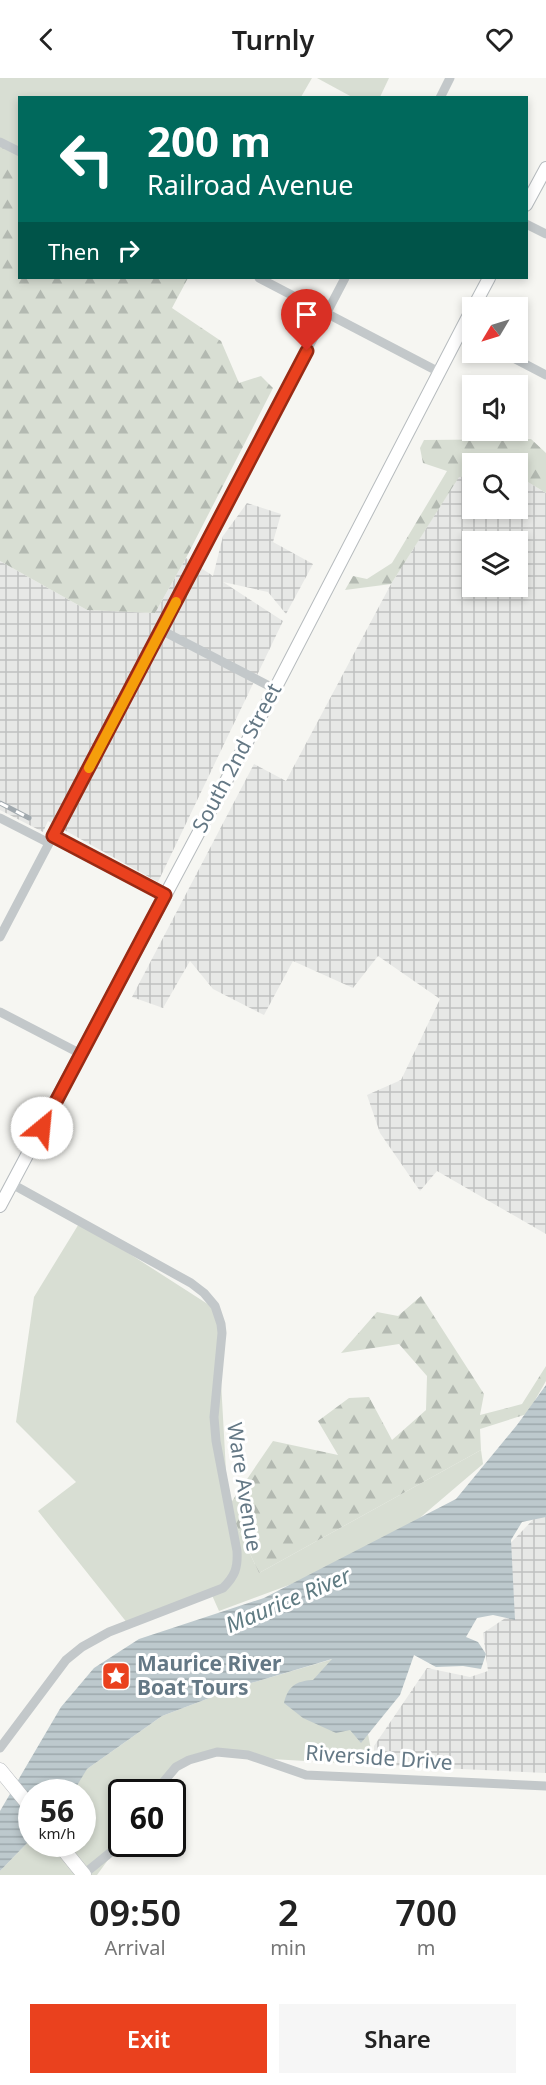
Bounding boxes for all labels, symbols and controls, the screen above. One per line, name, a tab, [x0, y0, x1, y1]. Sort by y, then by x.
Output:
text: Turnly	[232, 21, 314, 58]
icon: back	[30, 23, 63, 56]
icon: heart	[483, 23, 516, 56]
text: 200 m	[147, 112, 271, 169]
icon: left	[48, 120, 126, 198]
text: Railroad Avenue	[147, 166, 353, 203]
icon: right	[112, 234, 145, 267]
text: Then	[48, 236, 100, 266]
pin	[281, 289, 332, 351]
north arrow	[462, 297, 528, 363]
map controls	[462, 297, 528, 597]
icon: arrive	[290, 298, 323, 331]
button: sound	[462, 375, 528, 441]
button: search	[462, 453, 528, 519]
button: layers	[462, 531, 528, 597]
street label: South 2nd Street	[185, 678, 287, 837]
position arrow	[10, 1096, 74, 1160]
street label: Ware Avenue	[221, 1420, 269, 1553]
water label: Maurice River	[220, 1559, 356, 1639]
place label: Maurice River Boat Tours	[137, 1649, 282, 1701]
place icon: Maurice River Boat Tours	[100, 1660, 132, 1692]
street label: Riverside Drive	[305, 1738, 454, 1776]
speed limit sign: 60	[108, 1779, 186, 1857]
text: 56	[40, 1790, 74, 1831]
text: km/h	[39, 1823, 75, 1843]
text: 09:50	[89, 1888, 181, 1937]
text: 2	[278, 1888, 299, 1937]
text: 700	[395, 1888, 457, 1937]
text: Arrival	[105, 1934, 166, 1961]
text: min	[270, 1934, 306, 1961]
text: m	[417, 1934, 436, 1961]
button: Exit	[30, 2004, 267, 2073]
button: Share	[279, 2004, 516, 2073]

